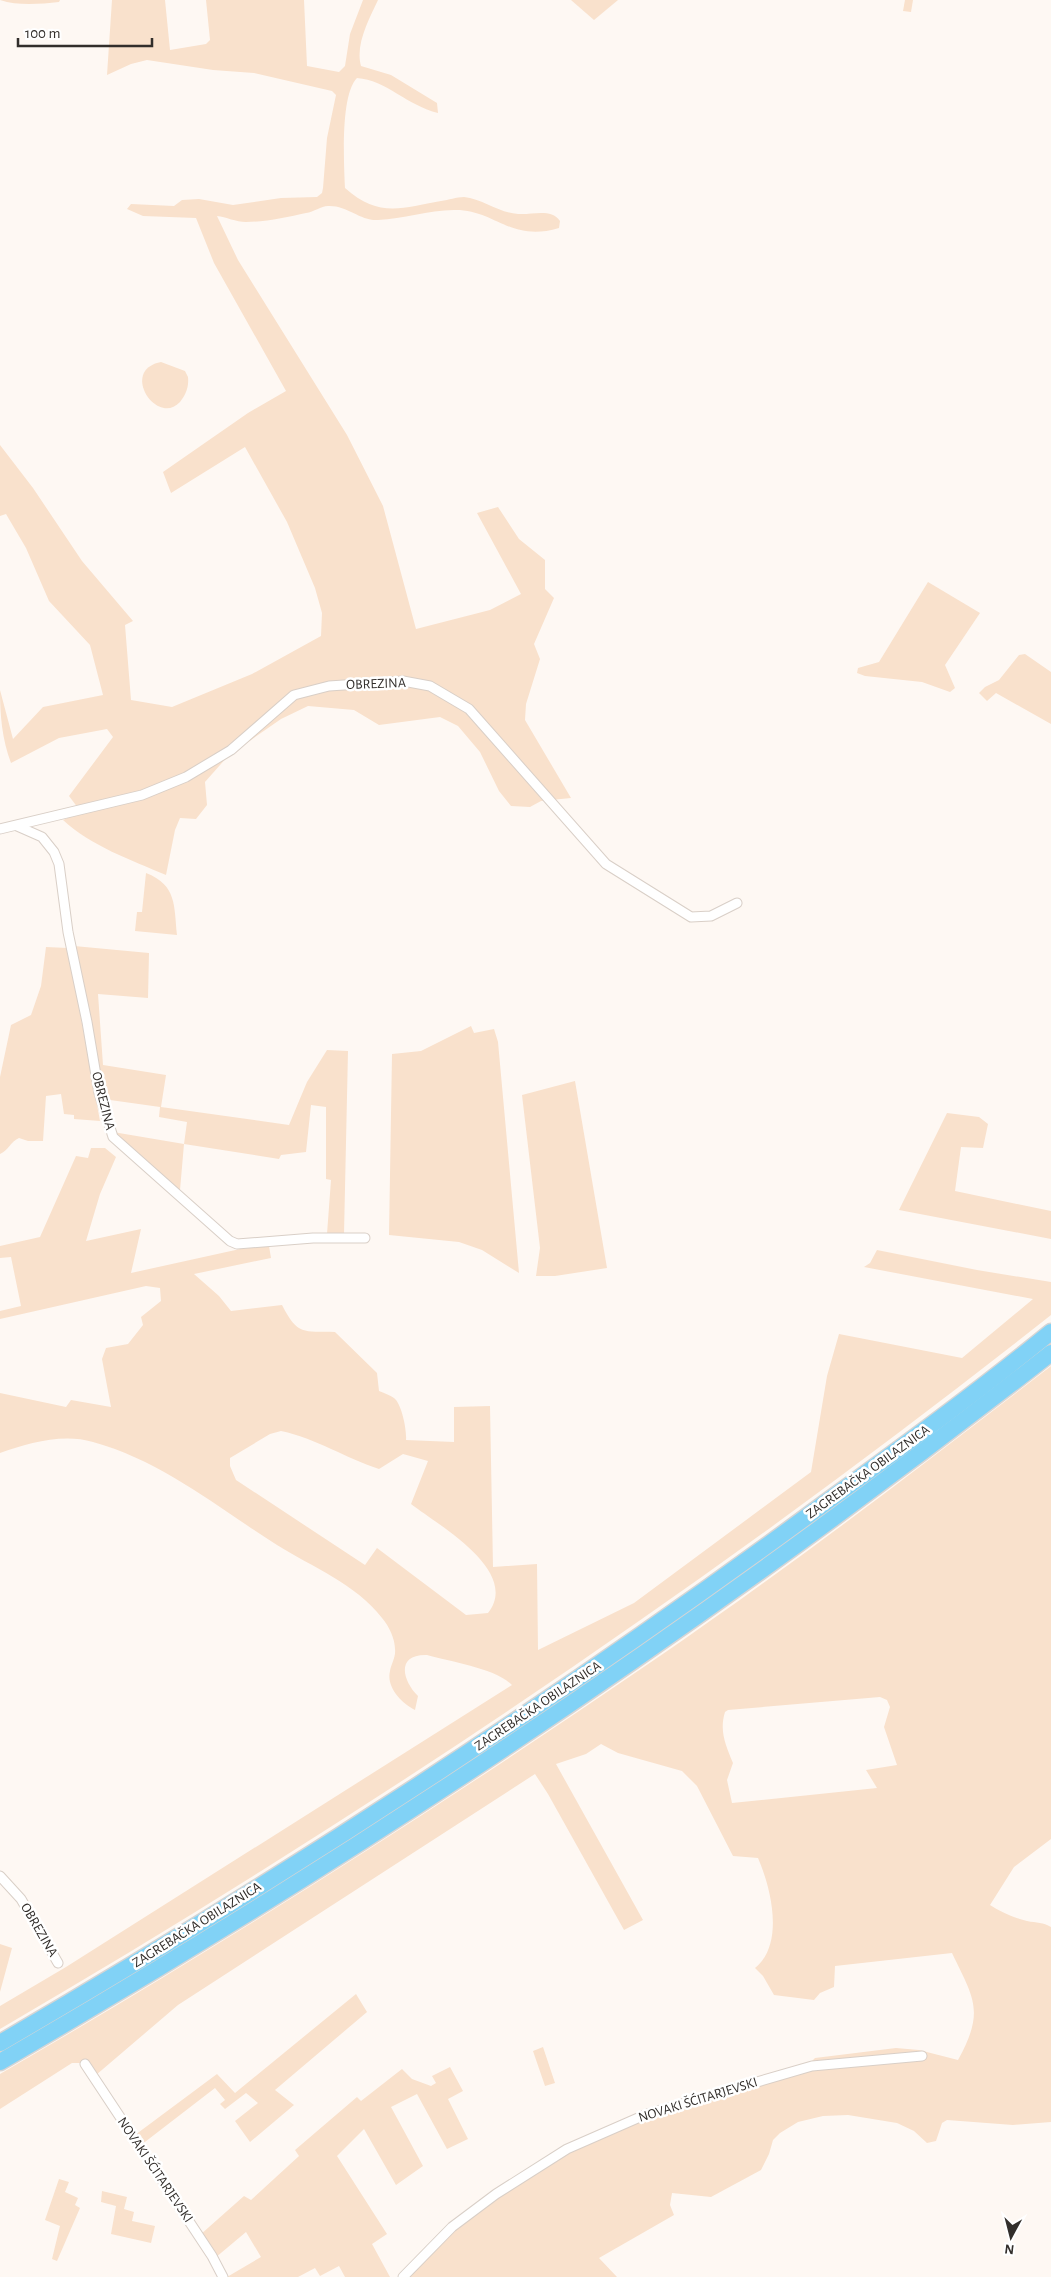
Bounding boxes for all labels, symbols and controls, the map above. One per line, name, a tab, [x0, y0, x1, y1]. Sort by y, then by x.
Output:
scale bar	[18, 15, 151, 47]
text: 100 m	[25, 26, 60, 41]
street label: OBREZINA	[346, 676, 406, 692]
street label: OBREZINA	[89, 1070, 117, 1132]
street label: ZAGREBAČKA OBILAZNICA	[802, 1421, 932, 1521]
street label: ZAGREBAČKA OBILAZNICA	[471, 1657, 604, 1753]
street label: ZAGREBAČKA OBILAZNICA	[129, 1878, 264, 1970]
street label: OBREZINA	[18, 1901, 60, 1959]
street label: NOVAKI ŠĆITARJEVSKI	[636, 2072, 759, 2125]
street label: NOVAKI ŠĆITARJEVSKI	[115, 2113, 198, 2225]
north arrow	[986, 2212, 1036, 2262]
text: N	[1004, 2241, 1015, 2256]

